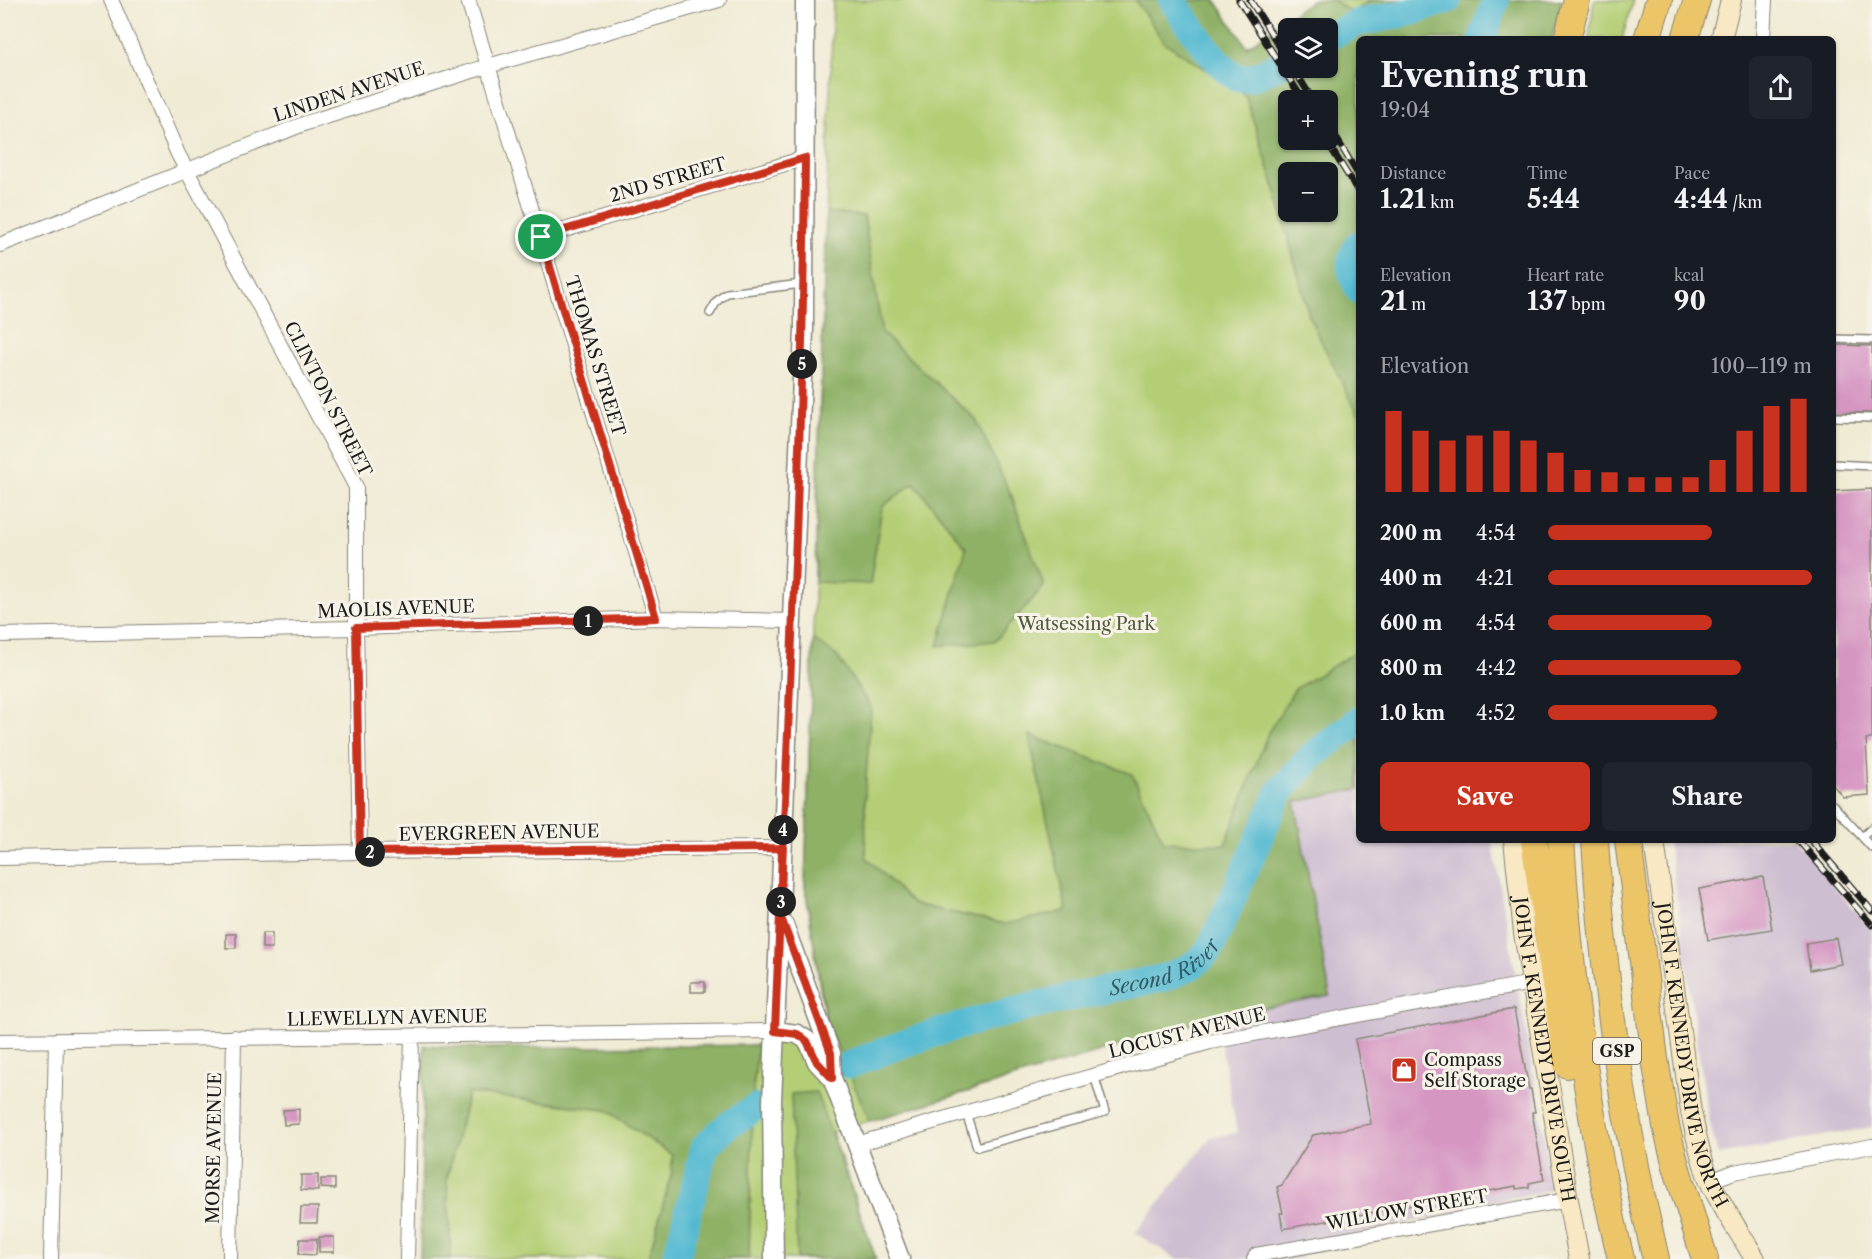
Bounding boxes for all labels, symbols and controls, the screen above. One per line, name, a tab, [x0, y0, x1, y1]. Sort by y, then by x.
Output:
map controls	[1278, 18, 1338, 222]
button: layers	[1278, 18, 1338, 78]
text: Evening run	[1380, 55, 1588, 96]
button: share	[1749, 56, 1812, 119]
street label: LINDEN AVENUE	[271, 57, 427, 127]
button: +	[1278, 90, 1338, 150]
text: 19:04	[1380, 98, 1430, 122]
street label: 2ND STREET	[607, 153, 729, 207]
button: −	[1278, 162, 1338, 222]
text: Distance	[1380, 163, 1446, 183]
text: Time	[1527, 163, 1567, 183]
text: Pace	[1674, 163, 1710, 183]
text: 1.21	[1380, 183, 1426, 215]
text: 5:44	[1527, 183, 1580, 215]
text: 4:44	[1674, 183, 1728, 215]
text: km	[1426, 192, 1454, 212]
text: /km	[1728, 192, 1762, 212]
pin	[515, 211, 566, 262]
icon: arrive	[524, 220, 557, 253]
text: Elevation	[1380, 265, 1451, 285]
text: Heart rate	[1527, 265, 1604, 285]
text: kcal	[1674, 265, 1704, 285]
street label: THOMAS STREET	[560, 273, 630, 439]
text: 21	[1380, 285, 1407, 317]
text: 137	[1527, 285, 1567, 317]
text: 90	[1674, 285, 1706, 317]
text: m	[1407, 294, 1426, 314]
text: bpm	[1567, 294, 1606, 314]
street label: CLINTON STREET	[279, 318, 377, 481]
pin: 5	[787, 349, 817, 379]
text: 5	[798, 354, 806, 374]
text: Elevation	[1380, 354, 1469, 378]
text: 100–119 m	[1711, 354, 1812, 378]
text: 200 m	[1380, 521, 1442, 545]
text: 4:54	[1476, 521, 1516, 545]
text: 400 m	[1380, 566, 1442, 590]
text: 4:21	[1476, 566, 1513, 590]
street label: MAOLIS AVENUE	[317, 595, 475, 623]
pin: 1	[573, 606, 603, 636]
text: 1	[584, 611, 592, 631]
text: 600 m	[1380, 611, 1442, 635]
text: 4:54	[1476, 611, 1516, 635]
park label: Watsessing Park	[1016, 613, 1156, 635]
text: 800 m	[1380, 656, 1443, 680]
text: 4:42	[1476, 656, 1516, 680]
text: 1.0 km	[1380, 701, 1445, 725]
text: 4:52	[1476, 701, 1516, 725]
button: Save	[1380, 762, 1590, 831]
button: Share	[1602, 762, 1812, 831]
pin: 4	[768, 815, 798, 845]
street label: EVERGREEN AVENUE	[399, 820, 599, 846]
text: 4	[778, 820, 788, 840]
pin: 2	[355, 837, 385, 867]
text: 2	[365, 842, 375, 862]
pin: 3	[766, 887, 796, 917]
text: 3	[776, 892, 786, 912]
street label: JOHN F. KENNEDY DRIVE SOUTH	[1509, 893, 1579, 1204]
street label: JOHN F. KENNEDY DRIVE NORTH	[1651, 898, 1733, 1212]
water label: Second River	[1106, 934, 1226, 1001]
street label: LOCUST AVENUE	[1106, 1003, 1268, 1063]
street label: LLEWELLYN AVENUE	[287, 1005, 487, 1031]
road number: GSP	[1593, 1038, 1641, 1064]
place label: Compass Self Storage	[1424, 1049, 1526, 1092]
shop icon: Compass Self Storage	[1389, 1055, 1419, 1085]
street label: MORSE AVENUE	[202, 1072, 226, 1224]
street label: WILLOW STREET	[1323, 1185, 1490, 1235]

